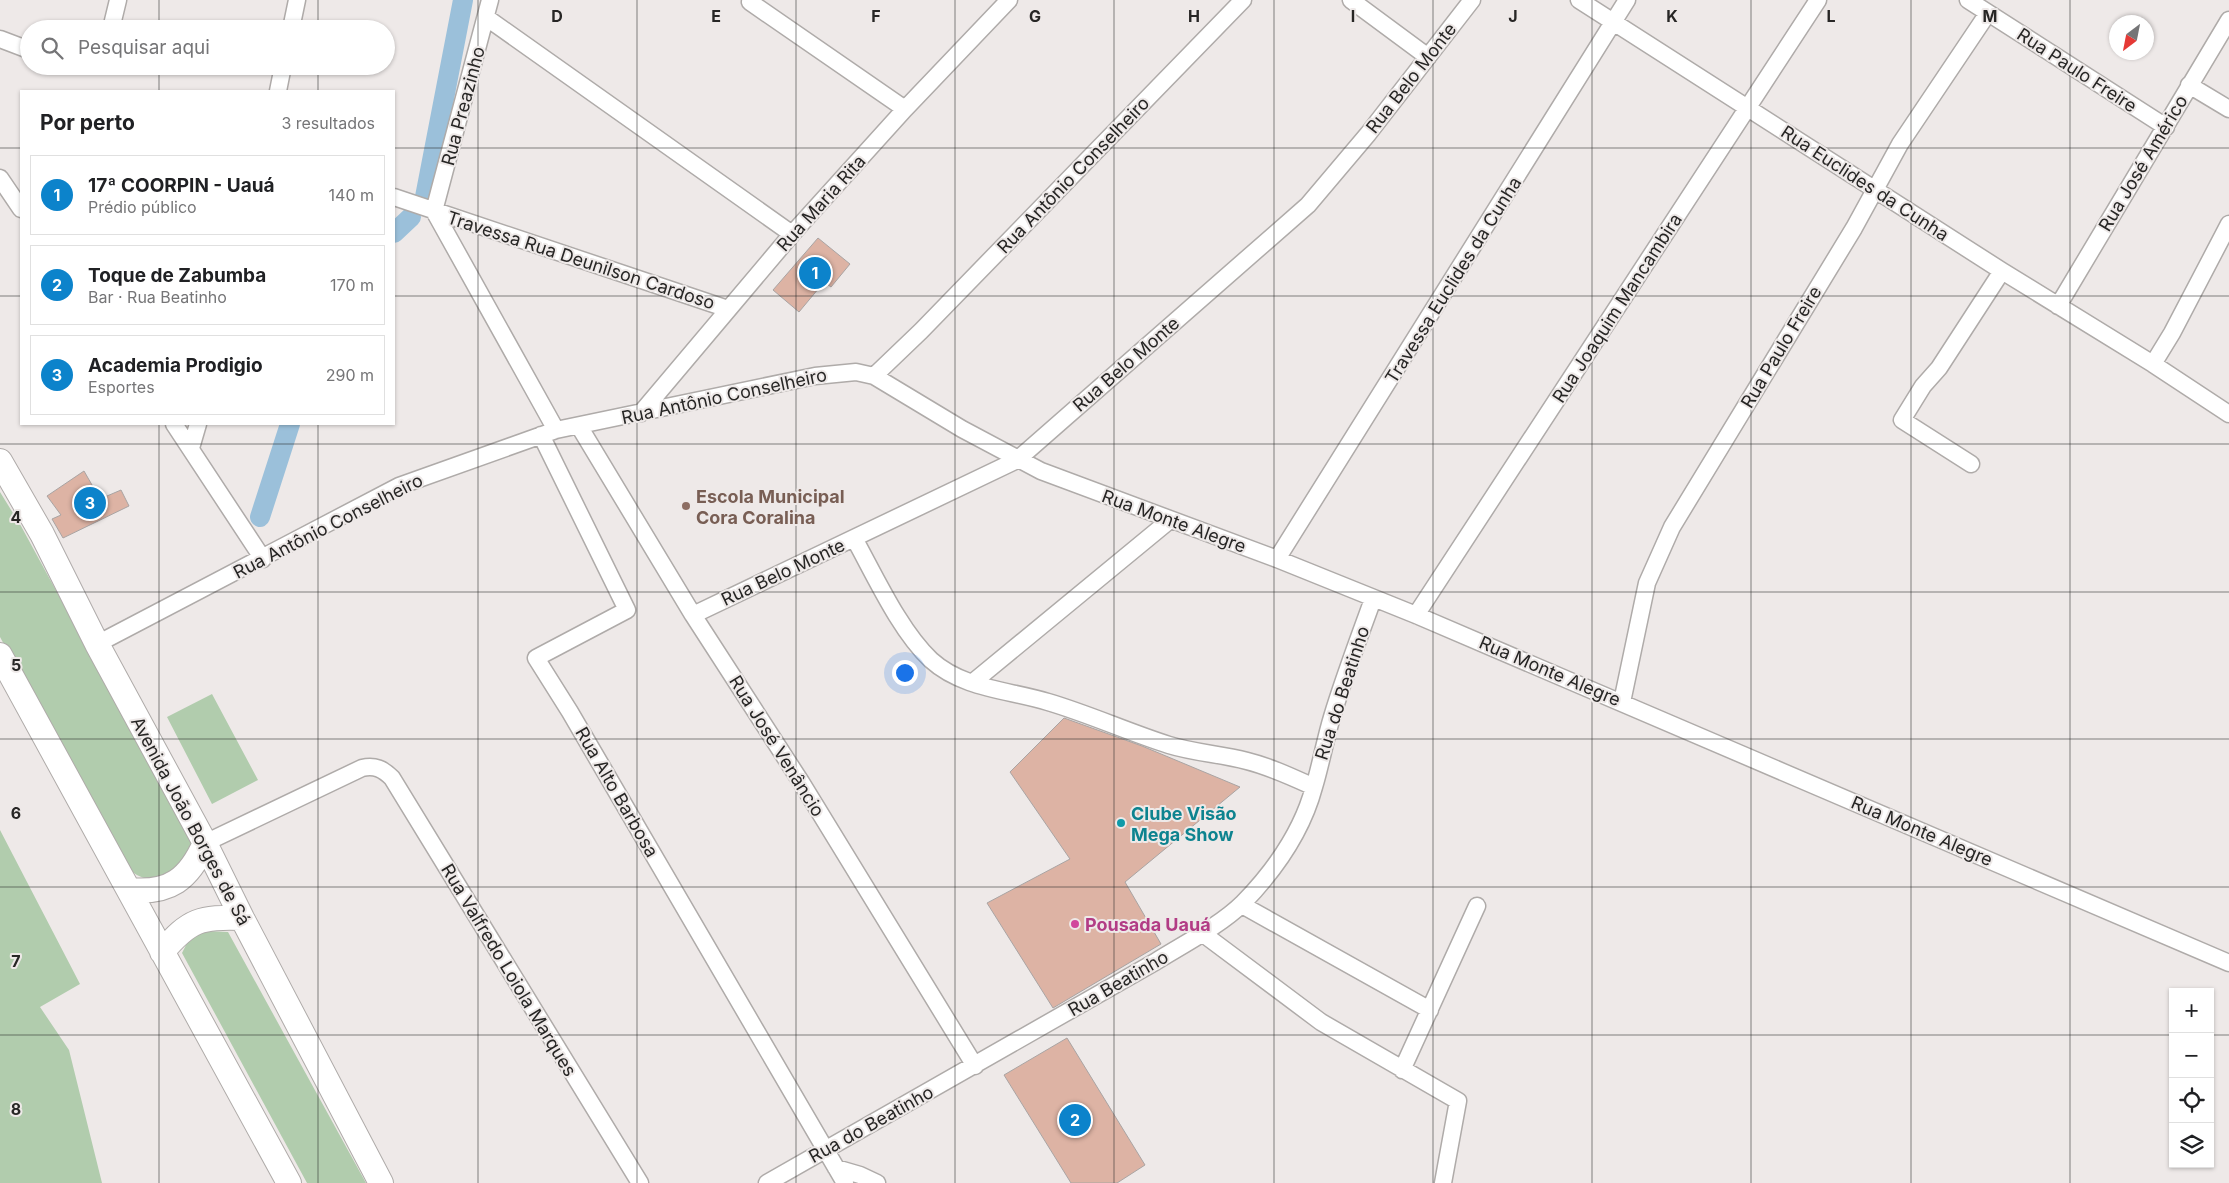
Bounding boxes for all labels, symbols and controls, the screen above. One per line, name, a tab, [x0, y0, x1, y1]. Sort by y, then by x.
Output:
text: D	[551, 6, 563, 26]
text: E	[711, 6, 721, 26]
text: F	[871, 6, 881, 26]
text: G	[1029, 6, 1041, 26]
text: H	[1188, 6, 1200, 26]
text: I	[1351, 6, 1355, 26]
text: J	[1508, 6, 1518, 26]
text: K	[1666, 6, 1678, 26]
text: L	[1826, 6, 1836, 26]
text: M	[1983, 6, 1997, 26]
north arrow	[2109, 15, 2154, 60]
street label: Rua Belo Monte	[1362, 19, 1460, 137]
search box	[20, 20, 395, 75]
street label: Rua Paulo Freire	[2013, 24, 2141, 116]
icon: search	[38, 34, 66, 62]
text: Pesquisar aqui	[78, 36, 210, 59]
street label: Rua Preazinho	[437, 44, 489, 168]
street label: Rua José Américo	[2094, 91, 2192, 235]
street label: Rua Antônio Conselheiro	[993, 92, 1153, 258]
text: Por perto	[40, 110, 135, 135]
text: 3 resultados	[281, 113, 375, 133]
street label: Rua Euclides da Cunha	[1777, 121, 1953, 245]
street label: Rua Maria Rita	[772, 150, 870, 256]
street label: Travessa Euclides da Cunha	[1381, 173, 1525, 387]
text: 17ª COORPIN - Uauá	[88, 174, 275, 197]
text: 1	[54, 185, 60, 205]
text: 140 m	[329, 185, 374, 205]
text: Prédio público	[88, 197, 197, 217]
street label: Travessa Rua Deunilson Cardoso	[444, 207, 718, 313]
street label: Rua Joaquim Mancambira	[1548, 210, 1686, 406]
pin: 1	[799, 254, 831, 292]
text: Toque de Zabumba	[88, 264, 266, 287]
text: 2	[52, 275, 62, 295]
text: 170 m	[330, 275, 374, 295]
street label: Rua Paulo Freire	[1736, 282, 1826, 412]
text: Bar · Rua Beatinho	[88, 287, 227, 307]
street label: Rua Belo Monte	[1069, 312, 1183, 416]
text: Academia Prodigio	[88, 354, 263, 377]
street label: Rua Antônio Conselheiro	[619, 364, 829, 428]
text: 3	[52, 365, 62, 385]
text: 290 m	[326, 365, 374, 385]
text: Esportes	[88, 377, 155, 397]
street label: Rua Antônio Conselheiro	[230, 469, 426, 583]
pin: 3	[74, 484, 106, 522]
street label: Rua Monte Alegre	[1099, 485, 1249, 557]
place label: Escola Municipal Cora Coralina	[696, 486, 845, 528]
marker: Escola Municipal Cora Coralina	[680, 500, 692, 512]
text: 4	[11, 507, 22, 527]
street label: Rua Belo Monte	[718, 534, 848, 610]
street label: Rua do Beatinho	[1311, 624, 1373, 762]
street label: Rua Monte Alegre	[1476, 632, 1624, 710]
text: 5	[11, 655, 21, 675]
your location	[892, 660, 918, 686]
street label: Rua José Venâncio	[725, 672, 829, 820]
street label: Avenida João Borges de Sá	[127, 713, 255, 929]
street label: Rua Alto Barbosa	[571, 723, 663, 861]
street label: Rua Monte Alegre	[1848, 792, 1996, 870]
text: 6	[11, 803, 21, 823]
place label: Clube Visão Mega Show	[1131, 803, 1237, 845]
marker: Clube Visão Mega Show	[1115, 817, 1127, 829]
street label: Rua Valfredo Loiola Marques	[437, 860, 581, 1080]
place label: Pousada Uauá	[1085, 914, 1211, 935]
marker: Pousada Uauá	[1069, 918, 1081, 930]
street label: Rua Beatinho	[1064, 946, 1172, 1020]
text: 7	[11, 951, 21, 971]
map controls	[2169, 988, 2214, 1168]
button: +	[2169, 988, 2214, 1033]
button: −	[2169, 1033, 2214, 1078]
button: locate	[2169, 1078, 2214, 1123]
street label: Rua do Beatinho	[805, 1081, 937, 1167]
text: 8	[11, 1099, 21, 1119]
pin: 2	[1059, 1101, 1091, 1139]
button: layers	[2169, 1123, 2214, 1168]

